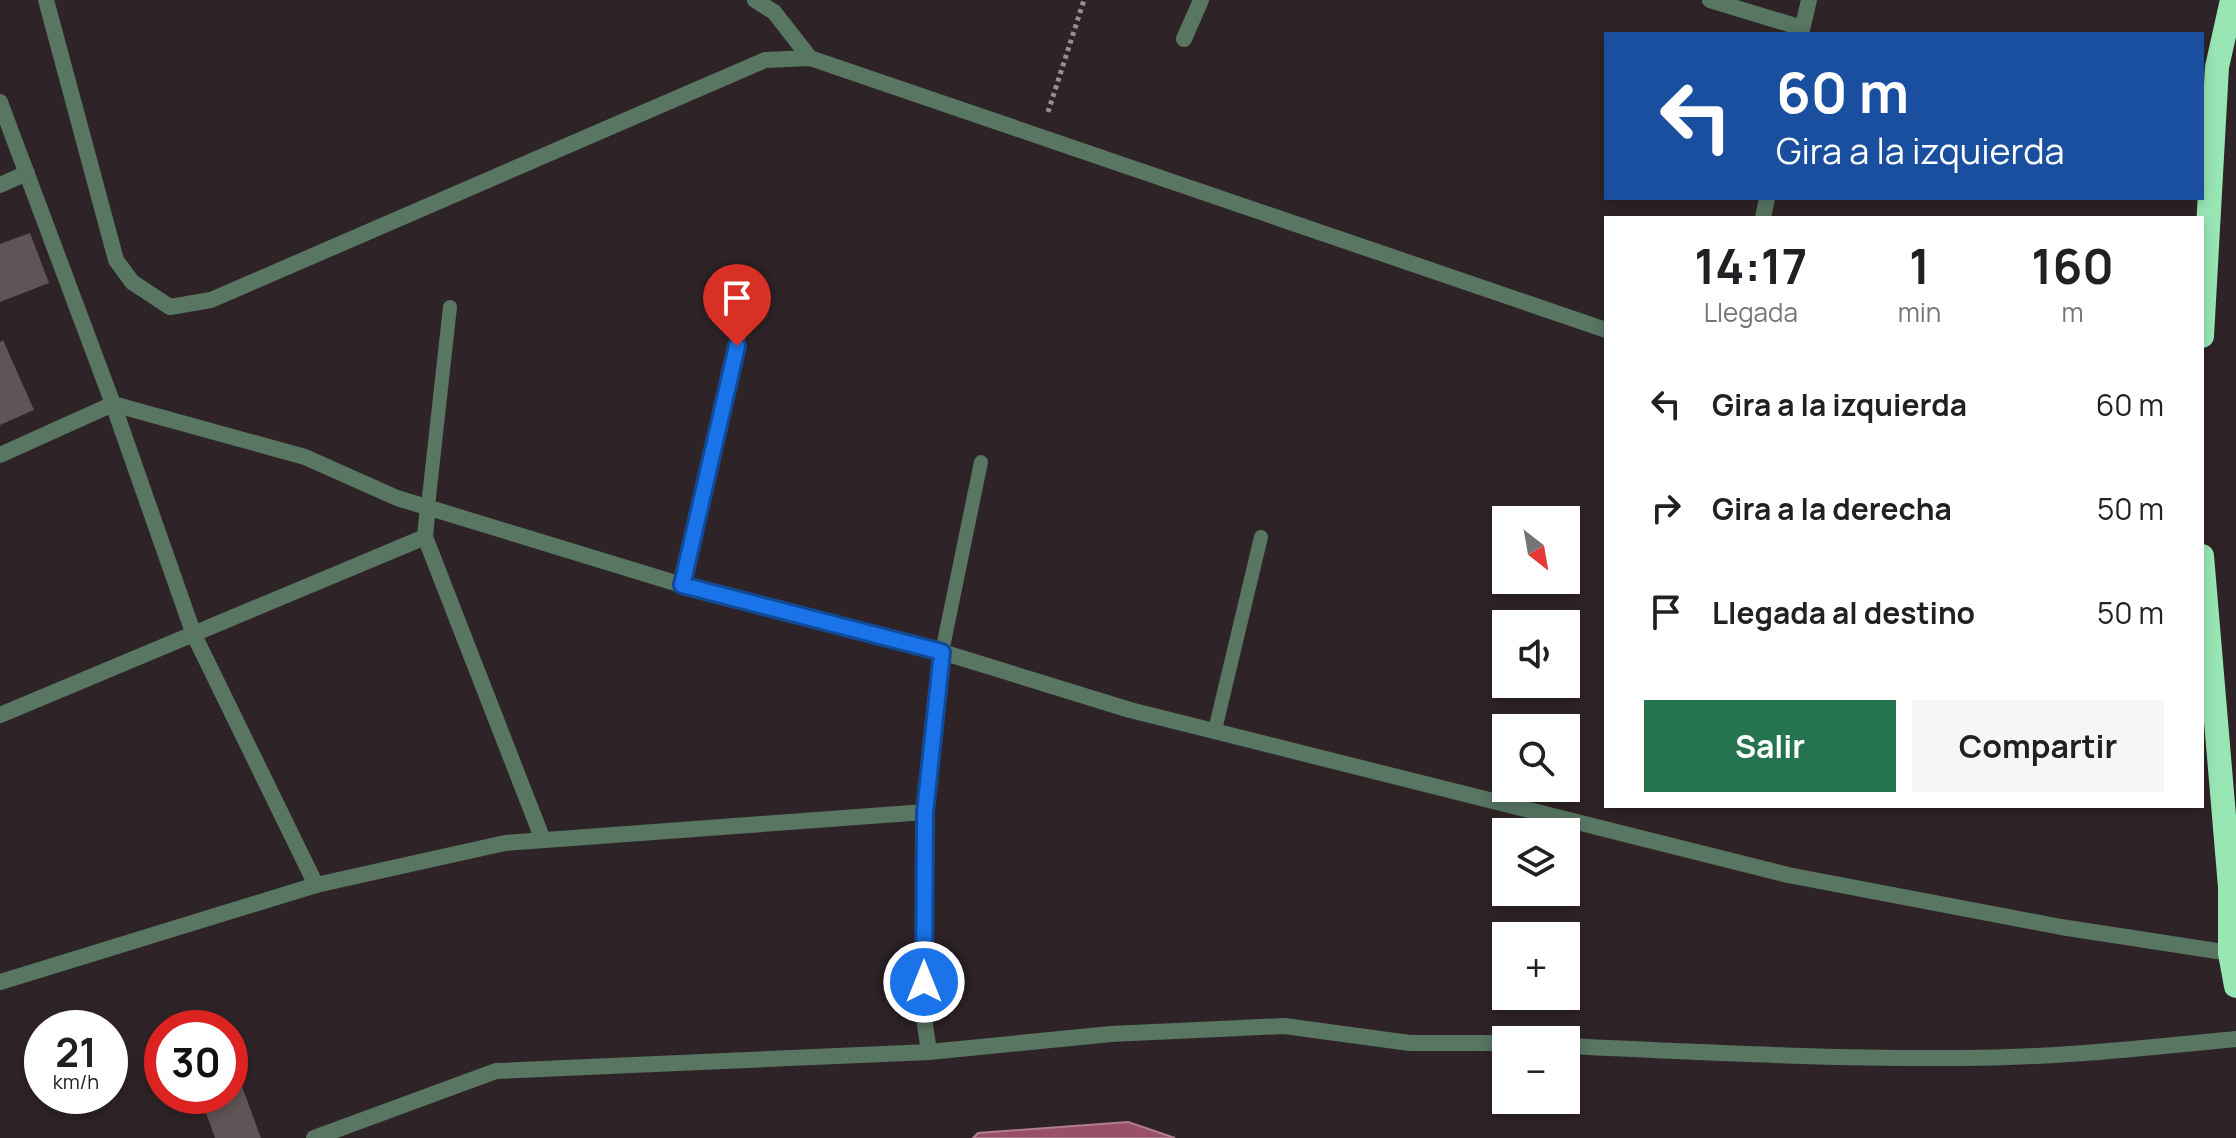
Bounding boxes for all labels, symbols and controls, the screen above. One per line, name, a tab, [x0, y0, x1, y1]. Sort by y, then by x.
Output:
text: 60 m	[1776, 53, 1909, 130]
icon: left	[1644, 64, 1748, 168]
text: Gira a la izquierda	[1776, 126, 2065, 175]
text: 14:17	[1694, 233, 1807, 298]
text: 1	[1909, 233, 1930, 298]
text: 160	[2031, 233, 2114, 298]
pin	[703, 264, 771, 346]
icon: arrive	[715, 276, 759, 320]
text: Llegada	[1704, 294, 1798, 330]
text: min	[1898, 294, 1941, 330]
text: m	[2062, 294, 2084, 330]
icon: left	[1644, 382, 1688, 426]
text: Gira a la izquierda	[1712, 384, 1967, 425]
text: 60 m	[2096, 384, 2164, 425]
icon: right	[1644, 486, 1688, 530]
text: Gira a la derecha	[1712, 488, 1952, 529]
text: 50 m	[2097, 488, 2164, 529]
north arrow	[1492, 506, 1580, 594]
map controls	[1492, 506, 1580, 1114]
icon: arrive	[1644, 590, 1688, 634]
text: Llegada al destino	[1712, 592, 1975, 633]
text: 50 m	[2097, 592, 2164, 633]
button: sound	[1492, 610, 1580, 698]
button: Salir	[1644, 700, 1896, 792]
button: Compartir	[1912, 700, 2164, 792]
button: search	[1492, 714, 1580, 802]
button: layers	[1492, 818, 1580, 906]
button: +	[1492, 922, 1580, 1010]
position arrow	[882, 940, 966, 1024]
speed limit sign: 30	[144, 1010, 248, 1114]
text: 21	[55, 1024, 97, 1079]
button: −	[1492, 1026, 1580, 1114]
text: km/h	[53, 1068, 99, 1095]

